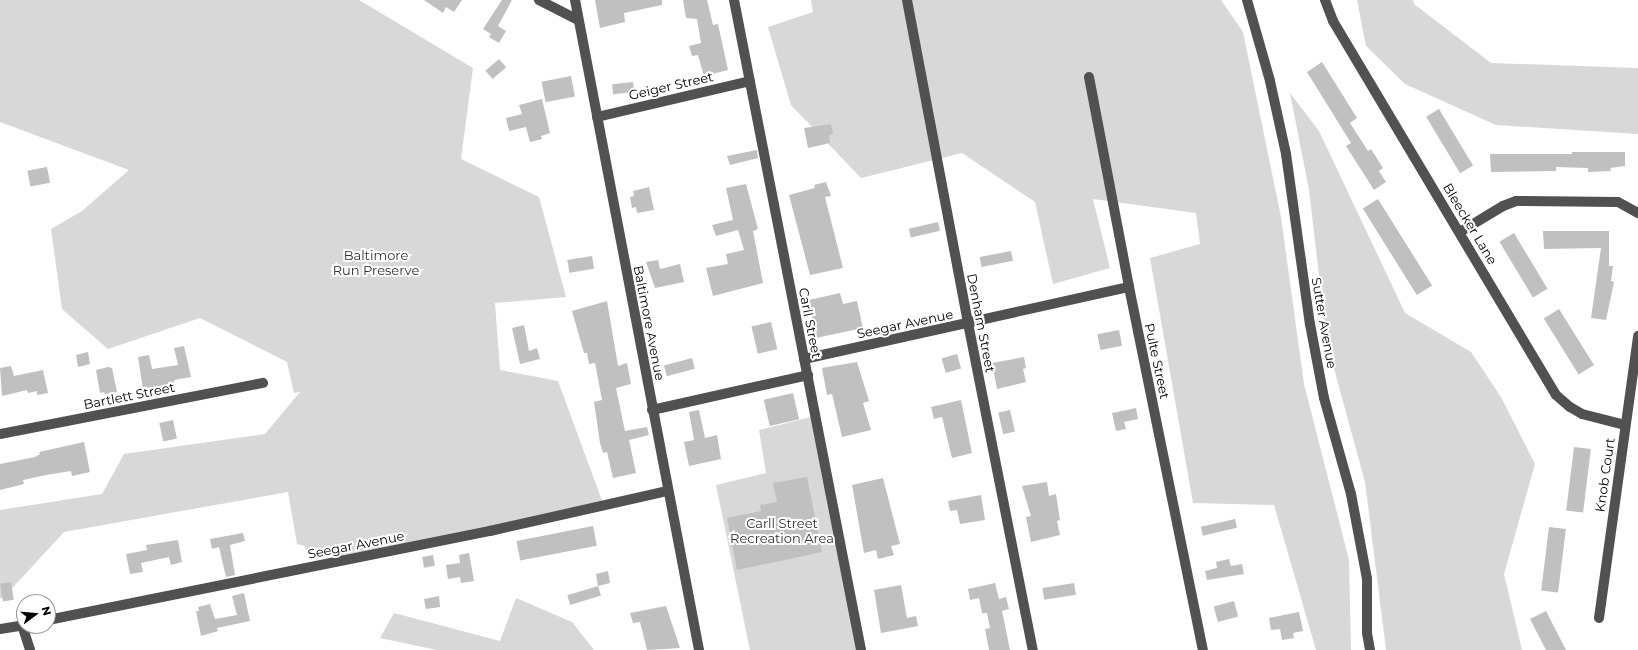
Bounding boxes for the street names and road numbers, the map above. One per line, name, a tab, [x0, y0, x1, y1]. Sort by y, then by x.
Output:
street label: Geiger Street	[627, 69, 715, 103]
street label: Bleecker Lane	[1440, 180, 1500, 268]
street label: Baltimore Avenue	[630, 264, 668, 382]
street label: Denham Street	[964, 272, 998, 374]
street label: Sutter Avenue	[1308, 276, 1340, 370]
street label: Carll Street	[796, 286, 824, 360]
street label: Seegar Avenue	[855, 306, 955, 342]
street label: Pulte Street	[1141, 322, 1173, 400]
street label: Bartlett Street	[82, 380, 176, 412]
street label: Knob Court	[1592, 437, 1618, 513]
street label: Seegar Avenue	[306, 528, 406, 562]

